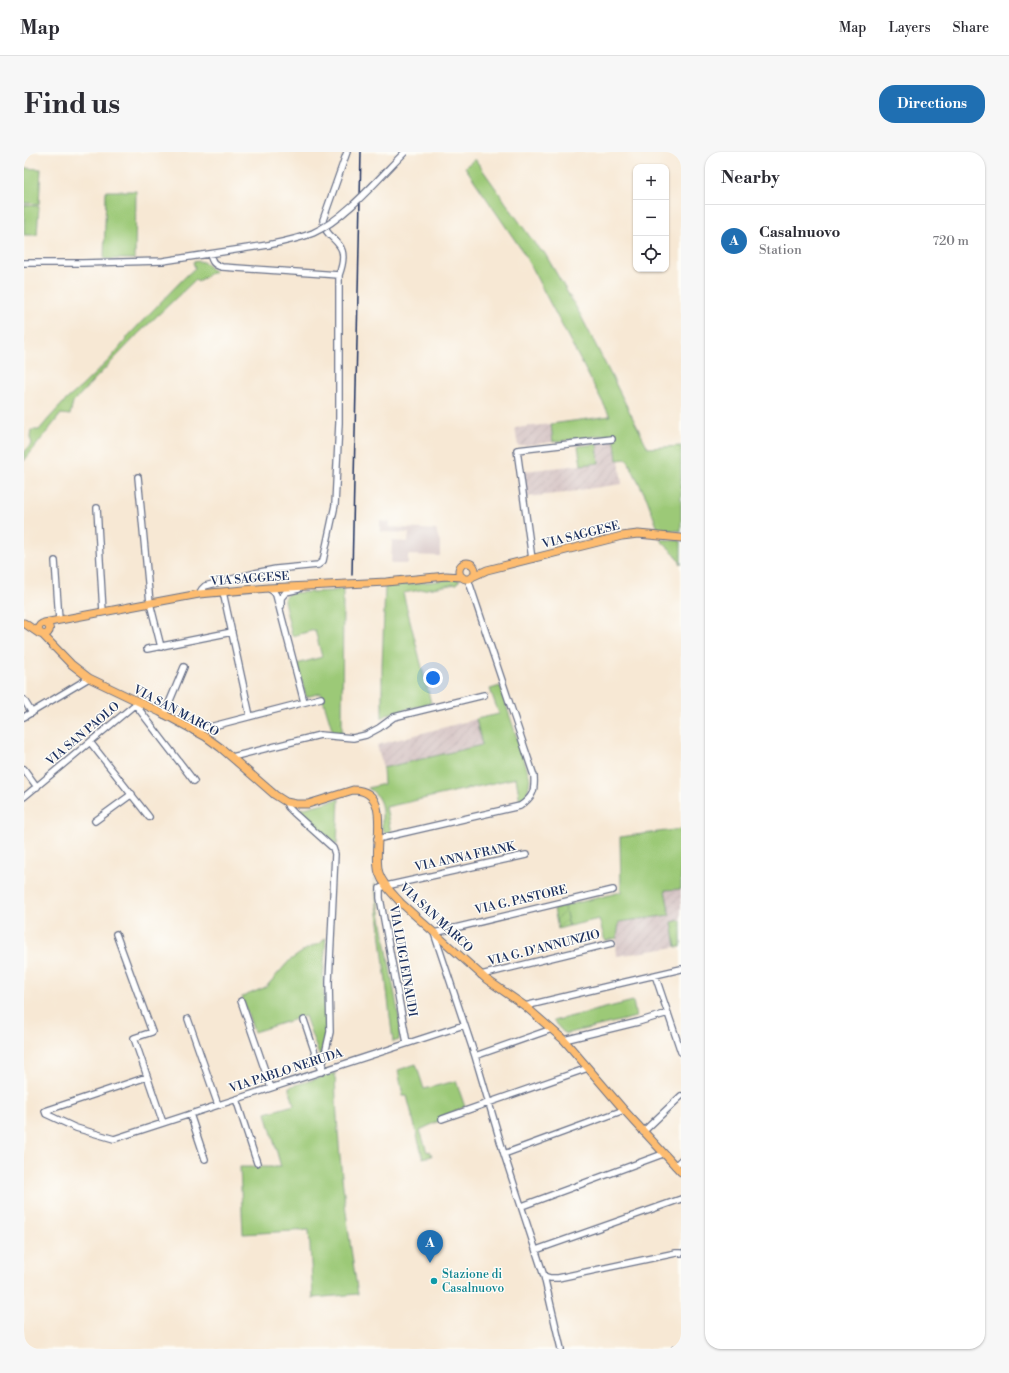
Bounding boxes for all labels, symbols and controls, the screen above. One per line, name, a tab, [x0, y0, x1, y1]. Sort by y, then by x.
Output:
text: Map	[20, 16, 60, 40]
text: Map	[839, 19, 866, 37]
text: Layers	[888, 19, 931, 37]
text: Share	[953, 19, 989, 37]
button: Directions	[879, 85, 985, 123]
text: Find us	[24, 87, 120, 122]
map controls	[633, 164, 669, 272]
button: +	[633, 164, 669, 200]
text: Nearby	[721, 167, 780, 189]
button: −	[633, 200, 669, 236]
text: Casalnuovo	[759, 223, 840, 242]
text: A	[729, 233, 739, 249]
text: 720 m	[933, 233, 969, 249]
button: locate	[633, 236, 669, 272]
text: Station	[759, 242, 802, 258]
street label: VIA SAGGESE	[540, 518, 621, 552]
street label: VIA SAGGESE	[209, 569, 290, 589]
your location	[423, 668, 443, 688]
street label: VIA SAN MARCO	[130, 682, 221, 740]
street label: VIA SAN PAOLO	[42, 699, 123, 770]
street label: VIA ANNA FRANK	[412, 839, 518, 875]
street label: VIA SAN MARCO	[396, 880, 476, 956]
street label: VIA G. PASTORE	[472, 882, 569, 918]
street label: VIA LUIGI EINAUDI	[386, 903, 420, 1018]
street label: VIA G. D'ANNUNZIO	[485, 927, 602, 969]
street label: VIA PABLO NERUDA	[226, 1045, 345, 1097]
pin: A	[417, 1230, 443, 1263]
place label: Stazione di Casalnuovo	[442, 1267, 504, 1296]
marker: Stazione di Casalnuovo	[429, 1276, 439, 1286]

